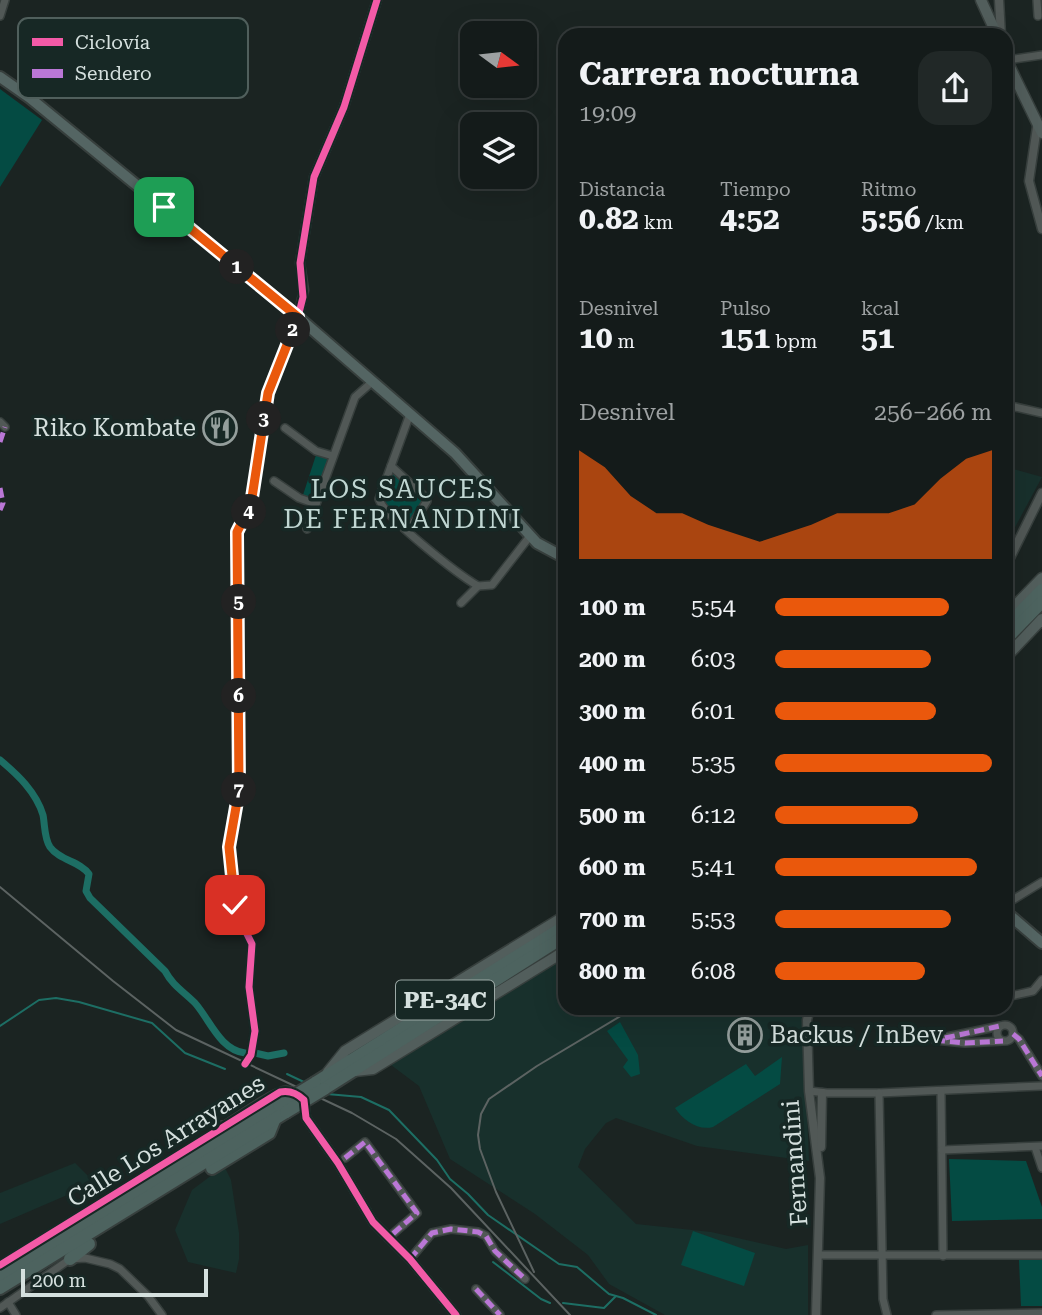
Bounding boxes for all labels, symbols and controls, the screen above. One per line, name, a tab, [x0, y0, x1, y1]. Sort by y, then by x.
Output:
legend	[18, 18, 248, 98]
north arrow	[460, 21, 537, 98]
map controls	[460, 21, 537, 189]
text: Ciclovía	[75, 31, 151, 54]
button: share	[918, 51, 992, 125]
text: Carrera nocturna	[579, 55, 859, 93]
text: Sendero	[75, 62, 152, 85]
text: 19:09	[579, 100, 636, 127]
button: layers	[460, 112, 537, 189]
pin	[134, 177, 194, 237]
text: Distancia	[579, 178, 665, 201]
text: Tiempo	[720, 178, 791, 201]
text: Ritmo	[861, 178, 916, 201]
icon: arrive	[145, 188, 183, 226]
text: 0.82	[579, 201, 639, 236]
text: 4:52	[720, 201, 780, 236]
text: 5:56	[861, 201, 921, 236]
text: km	[639, 211, 673, 234]
text: /km	[921, 211, 964, 234]
pin: 1	[219, 250, 254, 284]
text: 1	[231, 255, 242, 278]
text: Desnivel	[579, 297, 658, 320]
text: Pulso	[720, 297, 771, 320]
text: kcal	[861, 297, 899, 320]
pin: 2	[276, 312, 310, 348]
text: 2	[287, 318, 298, 341]
text: 10	[579, 320, 613, 355]
text: 151	[720, 320, 770, 355]
text: 51	[861, 320, 895, 355]
text: m	[613, 330, 635, 353]
text: bpm	[770, 330, 817, 353]
text: Desnivel	[579, 399, 675, 426]
text: 256–266 m	[874, 399, 992, 426]
pin: 3	[246, 402, 282, 436]
text: 3	[258, 407, 269, 430]
restaurant icon: Riko Kombate	[201, 409, 239, 447]
place label: Riko Kombate	[33, 414, 196, 442]
district label: LOS SAUCES DE FERNANDINI	[283, 474, 523, 534]
pin: 4	[232, 494, 266, 530]
text: 4	[243, 500, 254, 523]
pin: 5	[222, 584, 256, 620]
text: 5	[233, 590, 244, 613]
text: 100 m	[579, 594, 646, 621]
text: 5:54	[691, 594, 736, 621]
text: 200 m	[579, 646, 646, 673]
text: 6:03	[691, 646, 736, 673]
pin: 6	[222, 678, 256, 714]
text: 6	[233, 684, 244, 707]
text: 300 m	[579, 698, 646, 725]
text: 6:01	[691, 698, 736, 725]
text: 400 m	[579, 750, 646, 777]
text: 5:35	[691, 750, 736, 777]
pin: 7	[222, 772, 256, 808]
text: 7	[233, 778, 244, 801]
text: 500 m	[579, 802, 646, 829]
text: 6:12	[691, 802, 736, 829]
text: 600 m	[579, 854, 646, 881]
text: 5:41	[691, 854, 736, 881]
pin	[205, 875, 265, 935]
icon: check	[216, 886, 254, 924]
text: 700 m	[579, 906, 646, 933]
text: 5:53	[691, 906, 736, 933]
text: 800 m	[579, 958, 646, 985]
text: 6:08	[691, 958, 736, 985]
road number: PE-34C	[396, 981, 494, 1020]
building icon: Backus / InBev	[726, 1016, 764, 1054]
place label: Backus / InBev	[770, 1021, 943, 1049]
street label: Calle Los Arrayanes	[62, 1069, 270, 1213]
street label: Fernandini	[777, 1099, 813, 1227]
scale bar	[21, 1266, 208, 1298]
text: 200 m	[32, 1269, 86, 1292]

